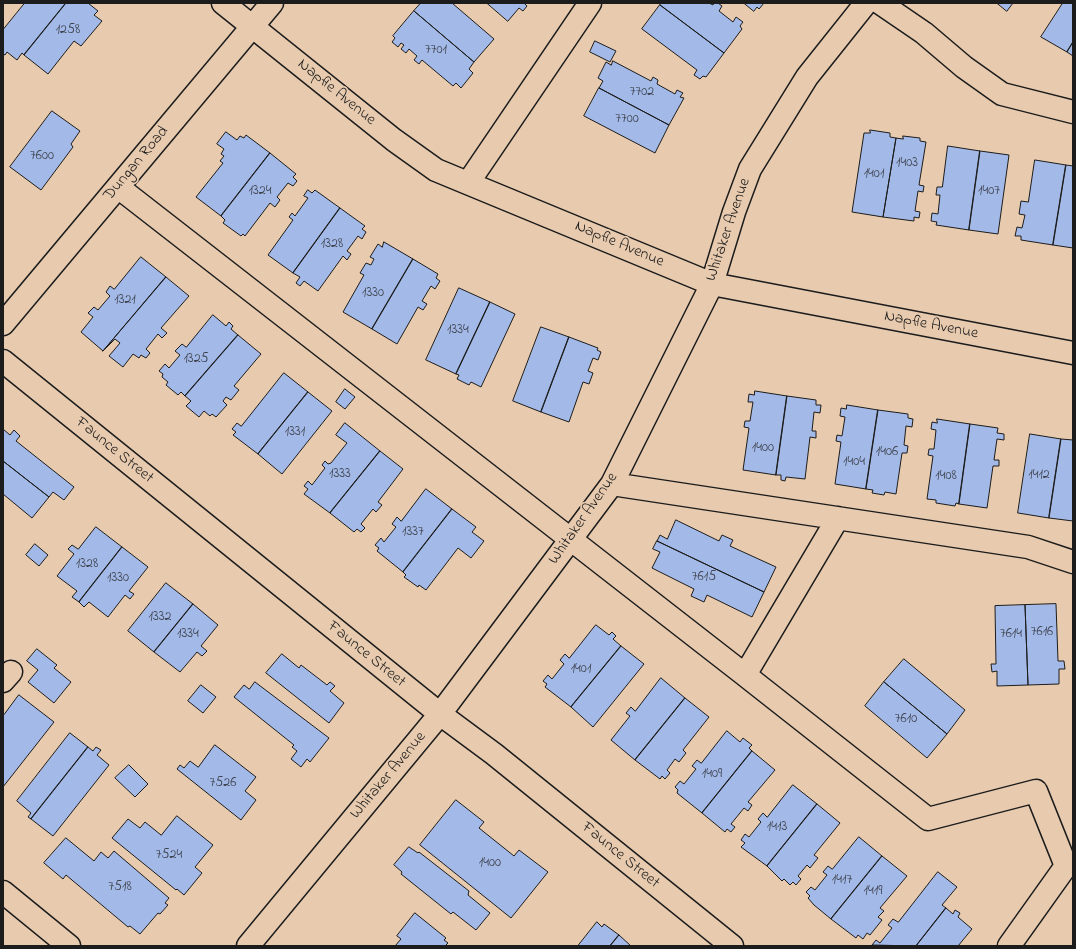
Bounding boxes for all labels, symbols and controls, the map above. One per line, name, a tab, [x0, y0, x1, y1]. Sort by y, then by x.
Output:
house number: 1258	[56, 23, 80, 39]
house number: 7701	[425, 43, 447, 59]
street label: Napfle Avenue	[293, 56, 379, 130]
house number: 7702	[630, 85, 654, 101]
house number: 7700	[615, 112, 639, 128]
street label: Dungan Road	[100, 123, 174, 205]
house number: 7600	[30, 149, 54, 165]
house number: 1403	[896, 156, 918, 172]
house number: 1401	[864, 167, 884, 183]
street label: Whitaker Avenue	[702, 176, 756, 284]
house number: 1324	[249, 184, 271, 200]
house number: 1407	[978, 184, 1000, 200]
street label: Napfle Avenue	[571, 218, 667, 272]
house number: 1328	[321, 237, 343, 253]
house number: 1330	[362, 286, 384, 302]
house number: 1321	[114, 293, 136, 309]
street label: Napfle Avenue	[882, 307, 980, 345]
house number: 1334	[447, 323, 469, 339]
house number: 1325	[183, 352, 209, 368]
street label: Faunce Street	[71, 414, 157, 488]
house number: 1331	[285, 425, 305, 441]
house number: 1400	[752, 441, 774, 457]
house number: 1406	[876, 445, 898, 461]
house number: 1404	[843, 455, 865, 471]
house number: 1333	[329, 467, 351, 483]
house number: 1412	[1028, 468, 1050, 484]
street label: Whitaker Avenue	[545, 469, 623, 569]
house number: 1408	[935, 469, 957, 485]
house number: 1337	[402, 525, 424, 541]
house number: 1328	[76, 557, 98, 573]
house number: 7615	[692, 570, 716, 586]
house number: 1330	[107, 571, 129, 587]
house number: 1332	[149, 610, 171, 626]
street label: Faunce Street	[323, 618, 409, 692]
house number: 7616	[1031, 625, 1053, 641]
house number: 1334	[177, 627, 199, 643]
house number: 7614	[1000, 627, 1022, 643]
house number: 1401	[571, 662, 591, 678]
house number: 7610	[895, 712, 917, 728]
street label: Whitaker Avenue	[347, 729, 431, 823]
house number: 1409	[702, 767, 722, 783]
house number: 7526	[210, 776, 236, 792]
street label: Faunce Street	[577, 819, 663, 893]
house number: 1413	[767, 820, 787, 836]
house number: 7524	[156, 848, 182, 864]
house number: 1400	[479, 856, 501, 872]
house number: 1417	[832, 873, 852, 889]
house number: 7518	[108, 880, 132, 896]
house number: 1419	[864, 884, 882, 900]

